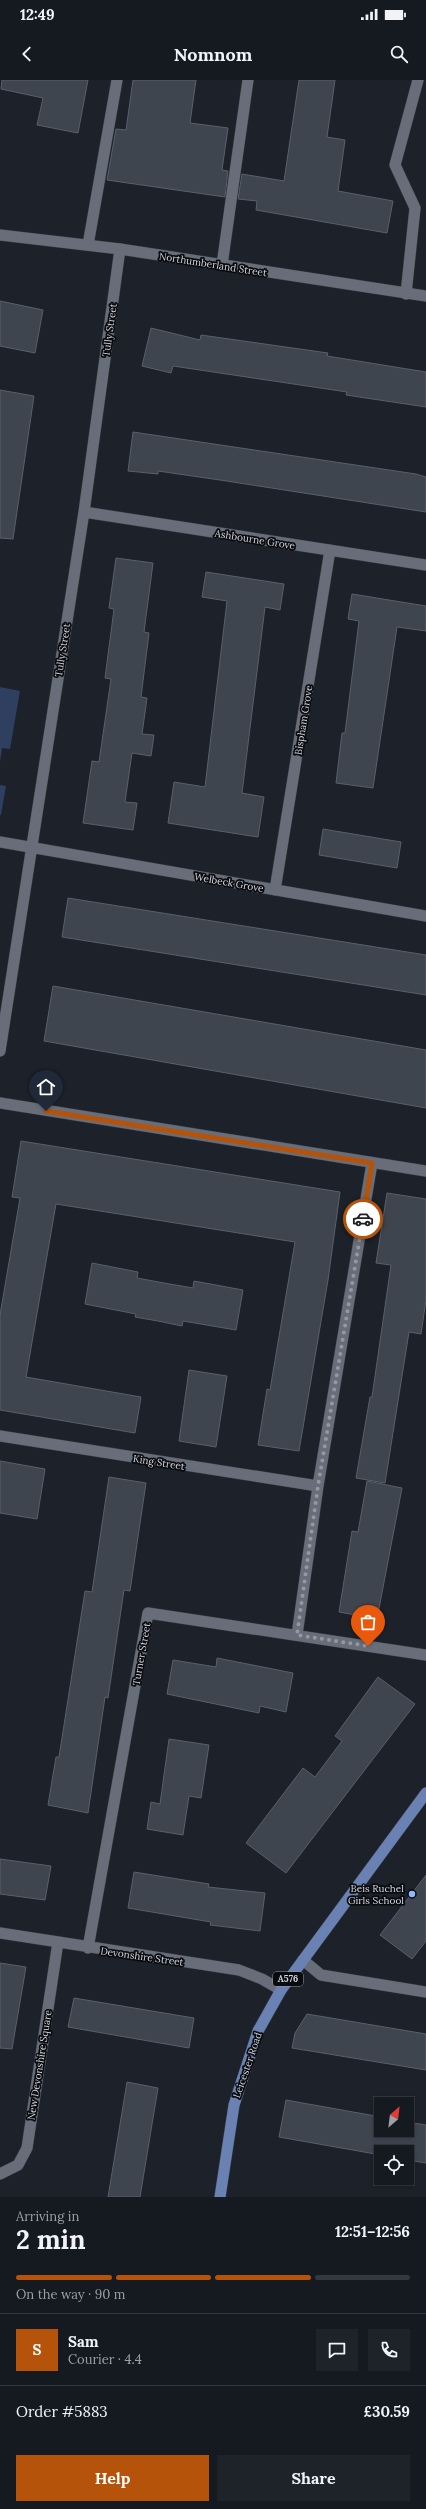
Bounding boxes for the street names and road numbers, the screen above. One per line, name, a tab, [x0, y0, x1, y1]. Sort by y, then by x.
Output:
street label: Northumberland Street	[158, 250, 268, 279]
street label: Tully Street	[99, 302, 120, 358]
street label: Ashbourne Grove	[213, 527, 297, 552]
street label: Tully Street	[52, 622, 73, 678]
street label: Bispham Grove	[292, 684, 316, 756]
street label: Welbeck Grove	[193, 870, 265, 895]
street label: King Street	[132, 1452, 186, 1473]
street label: Turner Street	[130, 1622, 153, 1686]
street label: Devonshire Street	[100, 1944, 184, 1969]
road number: A576	[273, 1972, 303, 1986]
street label: New Devonshire Square	[24, 2009, 55, 2121]
street label: Leicester Road	[230, 2031, 265, 2100]

